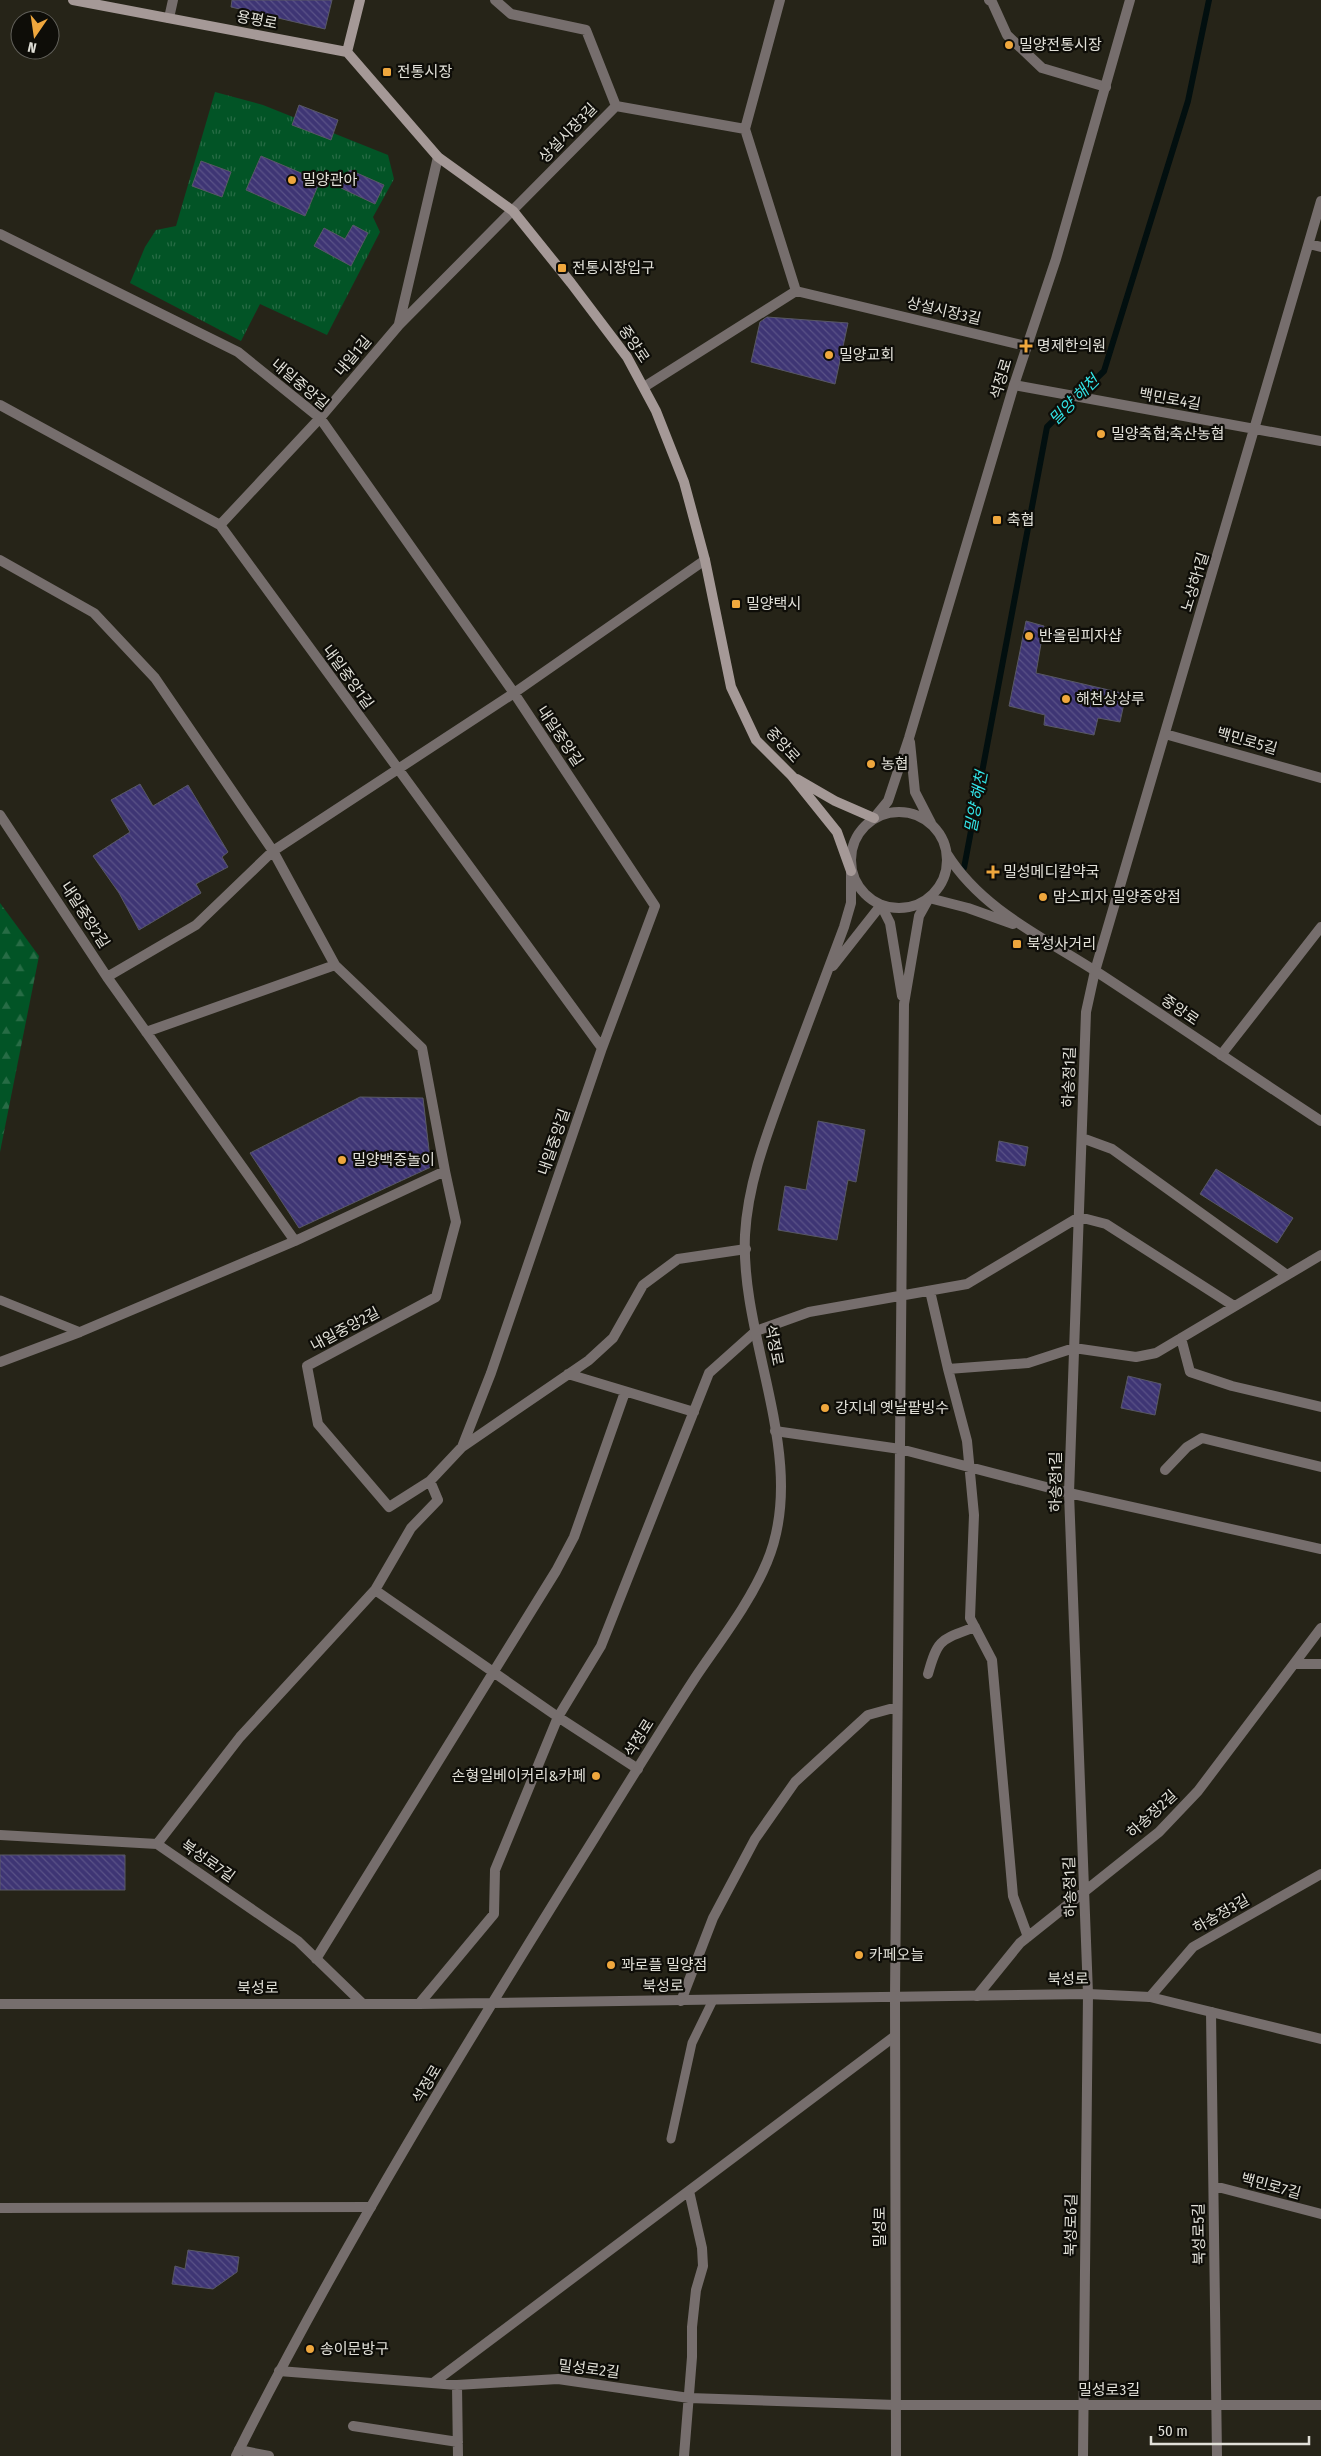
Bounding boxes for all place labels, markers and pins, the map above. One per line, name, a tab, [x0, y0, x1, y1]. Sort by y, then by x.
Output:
place label: 밀양전통시장	[1019, 36, 1102, 54]
marker: 밀양전통시장	[1003, 39, 1015, 51]
place label: 전통시장	[397, 63, 452, 81]
marker: 전통시장	[381, 66, 393, 78]
place label: 밀양관아	[302, 171, 357, 189]
marker: 밀양관아	[286, 174, 298, 186]
place label: 전통시장입구	[572, 259, 655, 277]
marker: 전통시장입구	[556, 262, 568, 274]
place label: 명제한의원	[1037, 337, 1106, 355]
marker: 명제한의원	[1019, 339, 1033, 353]
place label: 밀양교회	[839, 346, 894, 364]
marker: 밀양교회	[823, 349, 835, 361]
place label: 밀양축협;축산농협	[1111, 425, 1225, 443]
marker: 밀양축협;축산농협	[1095, 428, 1107, 440]
place label: 축협	[1007, 511, 1035, 529]
marker: 축협	[991, 514, 1003, 526]
place label: 밀양택시	[746, 595, 801, 613]
marker: 밀양택시	[730, 598, 742, 610]
place label: 반올림피자샵	[1039, 627, 1122, 645]
marker: 반올림피자샵	[1023, 630, 1035, 642]
place label: 해천상상루	[1076, 690, 1145, 708]
marker: 해천상상루	[1060, 693, 1072, 705]
place label: 농협	[881, 755, 909, 773]
marker: 농협	[865, 758, 877, 770]
place label: 밀성메디칼약국	[1003, 863, 1100, 881]
marker: 밀성메디칼약국	[987, 866, 999, 878]
place label: 맘스피자 밀양중앙점	[1053, 888, 1181, 906]
marker: 맘스피자 밀양중앙점	[1037, 891, 1049, 903]
place label: 북성사거리	[1027, 935, 1096, 953]
marker: 북성사거리	[1011, 938, 1023, 950]
place label: 밀양백중놀이	[352, 1151, 435, 1169]
marker: 밀양백중놀이	[336, 1154, 348, 1166]
place label: 강지네 옛날팥빙수	[835, 1399, 949, 1417]
marker: 강지네 옛날팥빙수	[819, 1402, 831, 1414]
place label: 손형일베이커리&카페	[452, 1767, 586, 1785]
marker: 손형일베이커리&카페	[590, 1770, 602, 1782]
place label: 카페오늘	[869, 1946, 924, 1964]
marker: 카페오늘	[853, 1949, 865, 1961]
place label: 꽈로플 밀양점	[621, 1956, 707, 1974]
marker: 꽈로플 밀양점	[605, 1959, 617, 1971]
place label: 송이문방구	[320, 2340, 389, 2358]
marker: 송이문방구	[304, 2343, 316, 2355]

